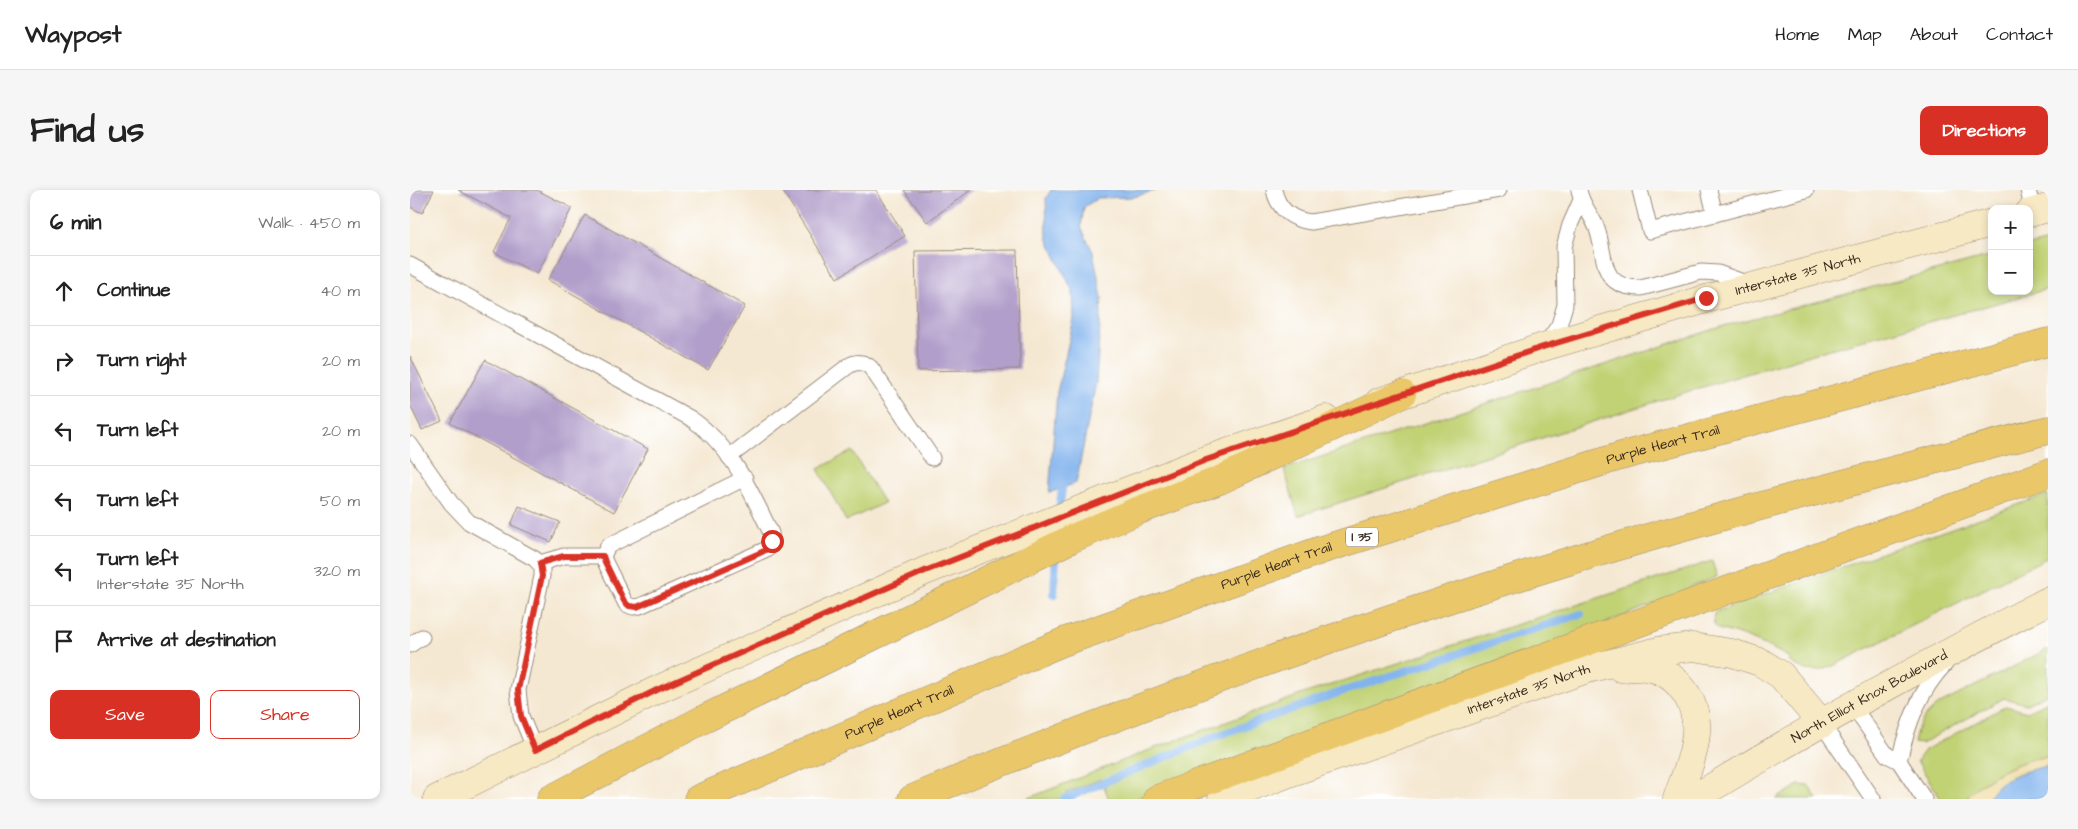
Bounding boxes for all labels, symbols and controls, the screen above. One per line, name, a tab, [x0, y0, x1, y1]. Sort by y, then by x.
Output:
text: Waypost	[25, 18, 122, 52]
text: Home	[1775, 22, 1820, 47]
text: Map	[1848, 22, 1882, 47]
text: About	[1910, 22, 1958, 47]
text: Contact	[1986, 22, 2053, 47]
text: Find us	[30, 106, 144, 155]
button: Directions	[1920, 106, 2048, 155]
map controls	[1988, 205, 2033, 295]
button: +	[1988, 205, 2033, 250]
text: 6 min	[50, 208, 102, 237]
text: Walk · 450 m	[258, 212, 360, 234]
street label: Interstate 35 North	[1733, 248, 1863, 301]
button: −	[1988, 250, 2033, 295]
icon: ahead	[50, 277, 78, 305]
text: Continue	[97, 277, 171, 304]
text: 40 m	[320, 280, 360, 302]
route end	[1695, 287, 1718, 310]
icon: right	[50, 347, 78, 375]
text: Turn right	[97, 347, 186, 374]
text: 20 m	[322, 350, 360, 372]
icon: left	[50, 417, 78, 445]
text: Turn left	[97, 417, 178, 444]
text: 20 m	[322, 420, 360, 442]
street label: Purple Heart Trail	[1604, 420, 1722, 470]
icon: left	[50, 487, 78, 515]
text: Turn left	[97, 487, 178, 514]
text: 50 m	[320, 490, 360, 512]
road number: I 35	[1346, 528, 1378, 547]
route start	[761, 530, 784, 553]
street label: Purple Heart Trail	[1218, 537, 1335, 595]
text: Turn left	[97, 546, 178, 573]
icon: left	[50, 557, 78, 585]
text: 320 m	[314, 560, 360, 582]
text: Interstate 35 North	[97, 573, 244, 595]
icon: arrive	[50, 627, 78, 655]
text: Arrive at destination	[97, 627, 276, 654]
street label: North Elliot Knox Boulevard	[1788, 645, 1951, 748]
street label: Interstate 35 North	[1465, 659, 1592, 720]
street label: Purple Heart Trail	[841, 680, 957, 745]
button: Save	[50, 690, 200, 739]
button: Share	[210, 690, 360, 739]

